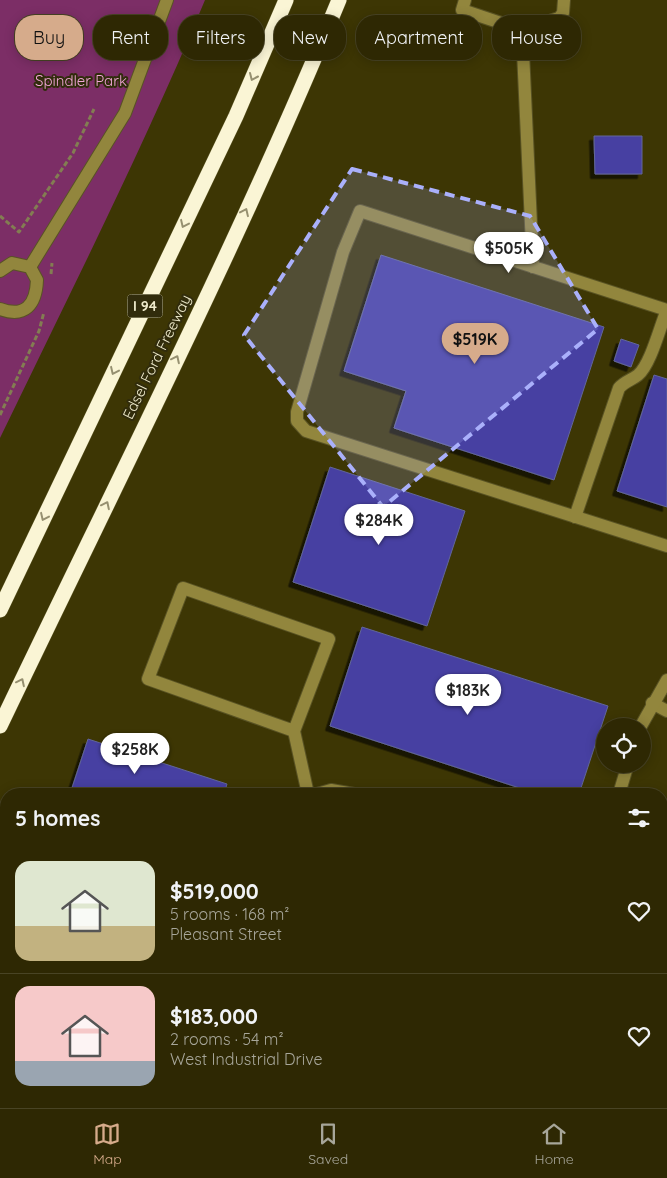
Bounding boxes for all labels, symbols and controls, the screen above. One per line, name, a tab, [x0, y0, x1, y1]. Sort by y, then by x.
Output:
chip: Buy	[15, 15, 83, 60]
chip: Rent	[93, 15, 168, 60]
chip: Filters	[178, 15, 264, 60]
chip: New	[274, 15, 346, 60]
chip: Apartment	[356, 15, 482, 60]
chip: House	[492, 15, 581, 60]
park label: Spindler Park	[35, 71, 127, 90]
one-way arrow	[248, 72, 259, 81]
one-way arrow	[239, 208, 249, 217]
one-way arrow	[180, 219, 190, 228]
pin: $505K	[474, 232, 544, 274]
text: $505K	[485, 238, 533, 258]
street label: Edsel Ford Freeway	[118, 291, 195, 422]
road number: I 94	[128, 294, 162, 318]
pin: $519K	[440, 322, 510, 365]
text: $519K	[453, 329, 497, 349]
one-way arrow	[170, 355, 180, 364]
one-way arrow	[110, 366, 120, 375]
one-way arrow	[99, 501, 110, 510]
pin: $284K	[344, 504, 414, 546]
text: $284K	[355, 510, 403, 530]
one-way arrow	[40, 512, 50, 521]
pin: $183K	[433, 674, 503, 716]
one-way arrow	[15, 678, 25, 687]
text: $183K	[446, 680, 490, 700]
map controls	[596, 718, 651, 773]
button: locate	[596, 718, 651, 773]
pin: $258K	[100, 732, 170, 775]
text: $258K	[111, 739, 159, 759]
icon: filters	[625, 804, 653, 832]
text: 5 homes	[15, 805, 100, 831]
text: $519,000	[170, 878, 259, 904]
icon: home	[55, 881, 115, 941]
icon: heart	[625, 897, 653, 925]
text: 5 rooms · 168 m²	[170, 904, 289, 924]
text: Pleasant Street	[170, 924, 282, 944]
text: $183,000	[170, 1003, 258, 1029]
icon: home	[55, 1006, 115, 1066]
icon: heart	[625, 1022, 653, 1050]
text: 2 rooms · 54 m²	[170, 1029, 284, 1049]
text: West Industrial Drive	[170, 1049, 323, 1069]
tab: Map	[93, 1120, 122, 1168]
tab: Saved	[308, 1120, 348, 1168]
tab: Home	[535, 1120, 574, 1168]

